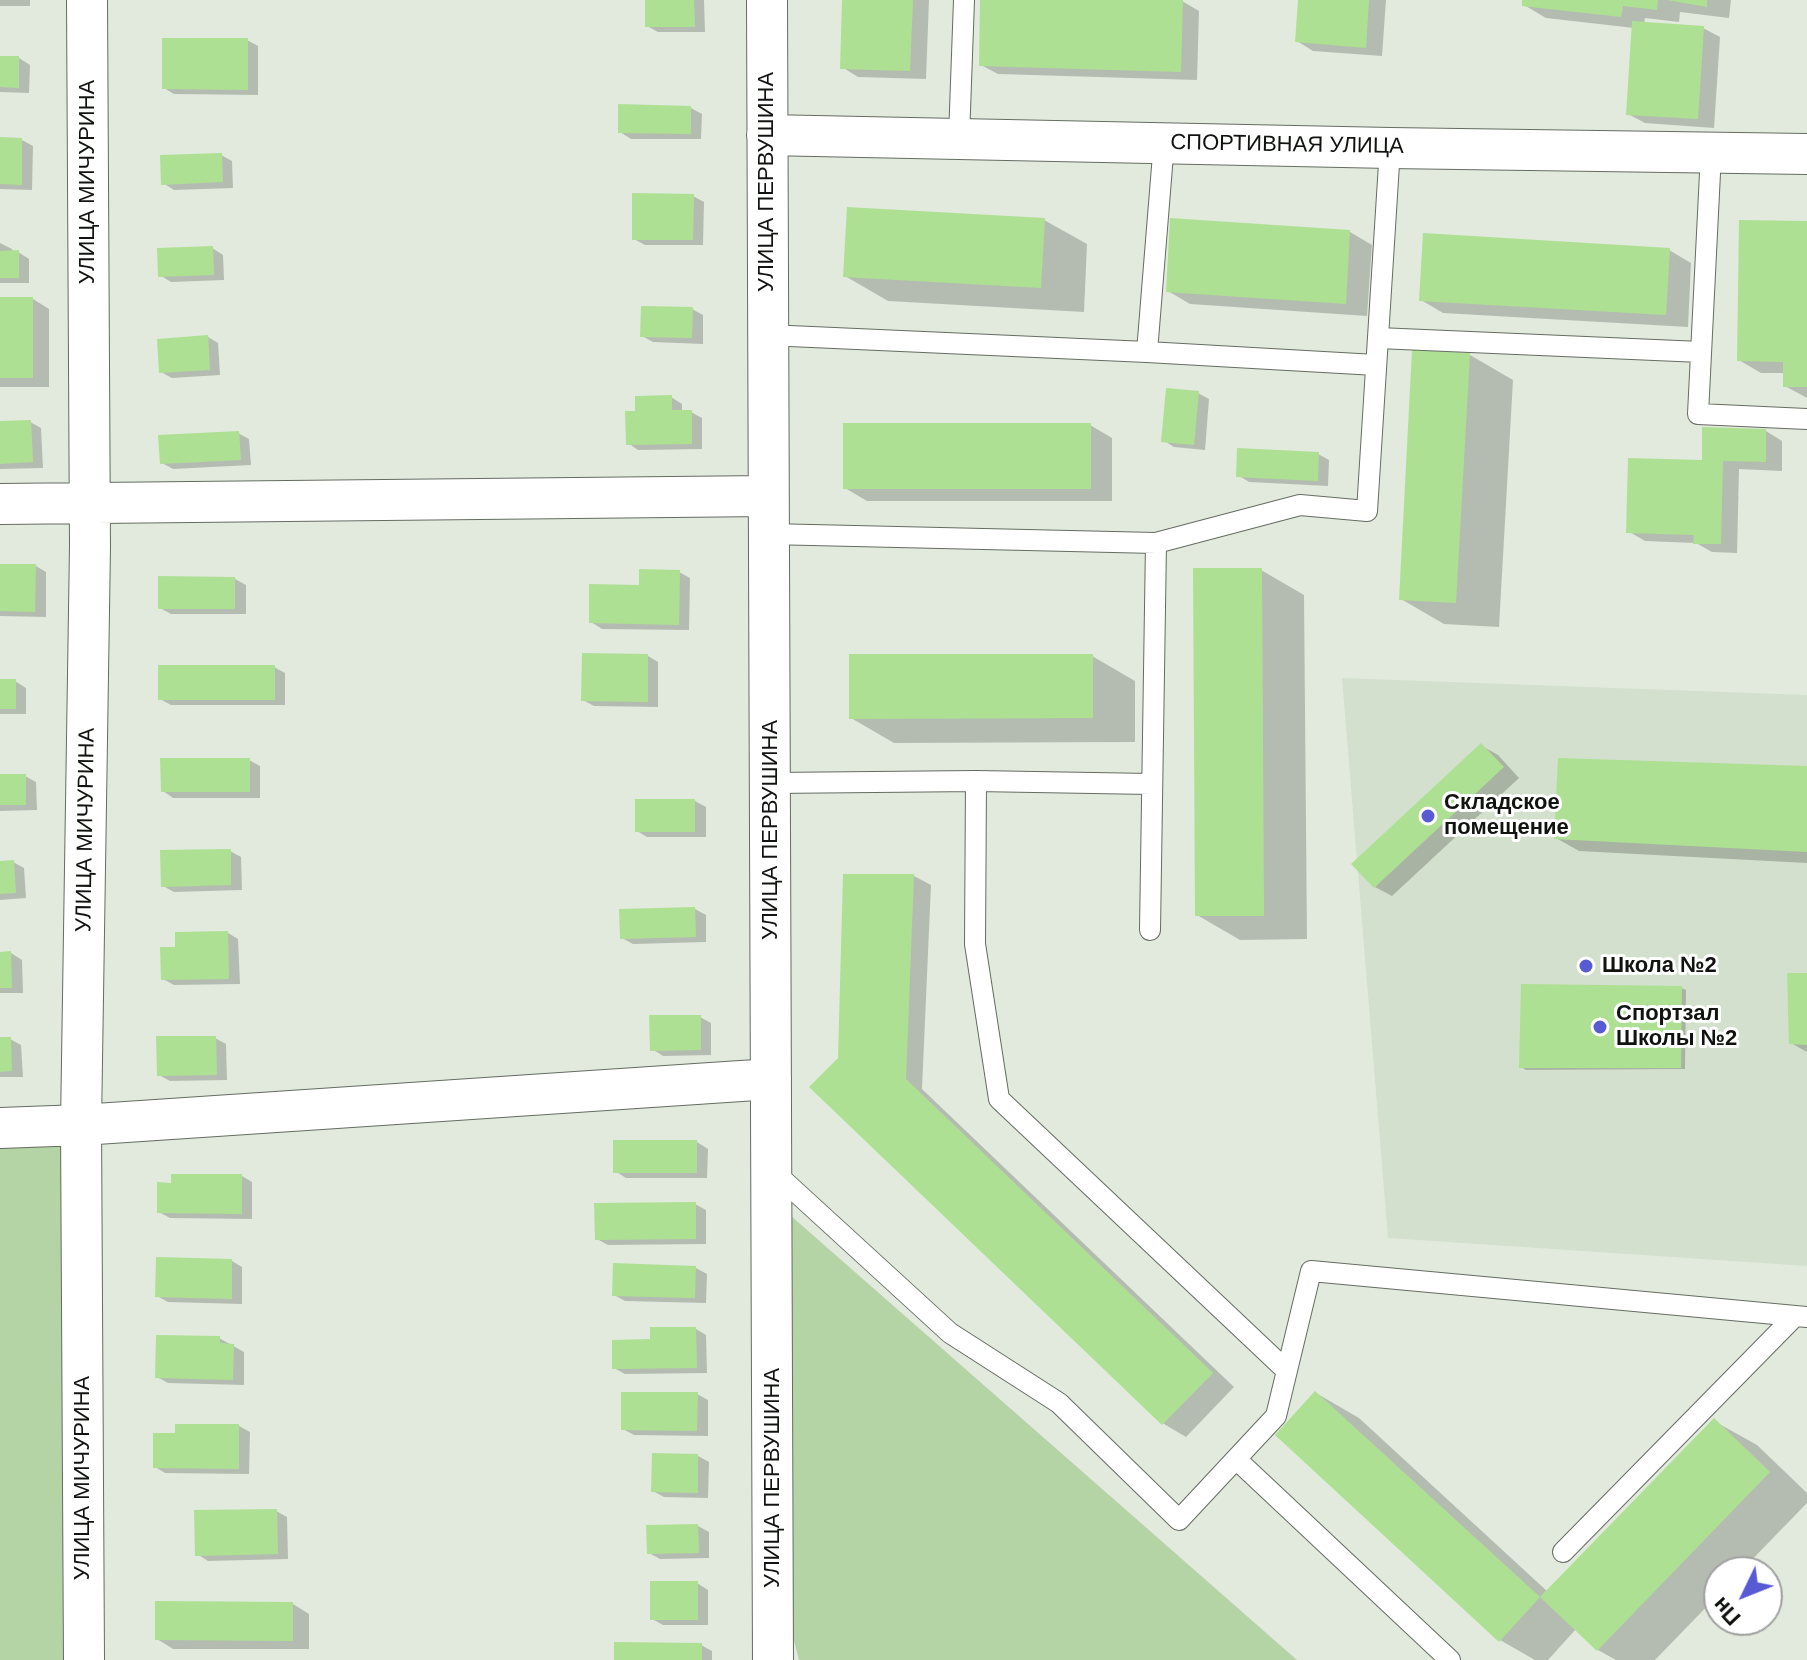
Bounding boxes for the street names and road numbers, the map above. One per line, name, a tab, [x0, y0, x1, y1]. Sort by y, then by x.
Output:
street label: УЛИЦА ПЕРВУШИНА	[754, 72, 780, 292]
street label: УЛИЦА МИЧУРИНА	[75, 80, 101, 284]
street label: СПОРТИВНАЯ УЛИЦА	[1170, 130, 1404, 160]
street label: УЛИЦА ПЕРВУШИНА	[758, 720, 784, 940]
street label: УЛИЦА МИЧУРИНА	[71, 728, 101, 932]
street label: УЛИЦА ПЕРВУШИНА	[760, 1368, 786, 1588]
street label: УЛИЦА МИЧУРИНА	[70, 1376, 96, 1580]

